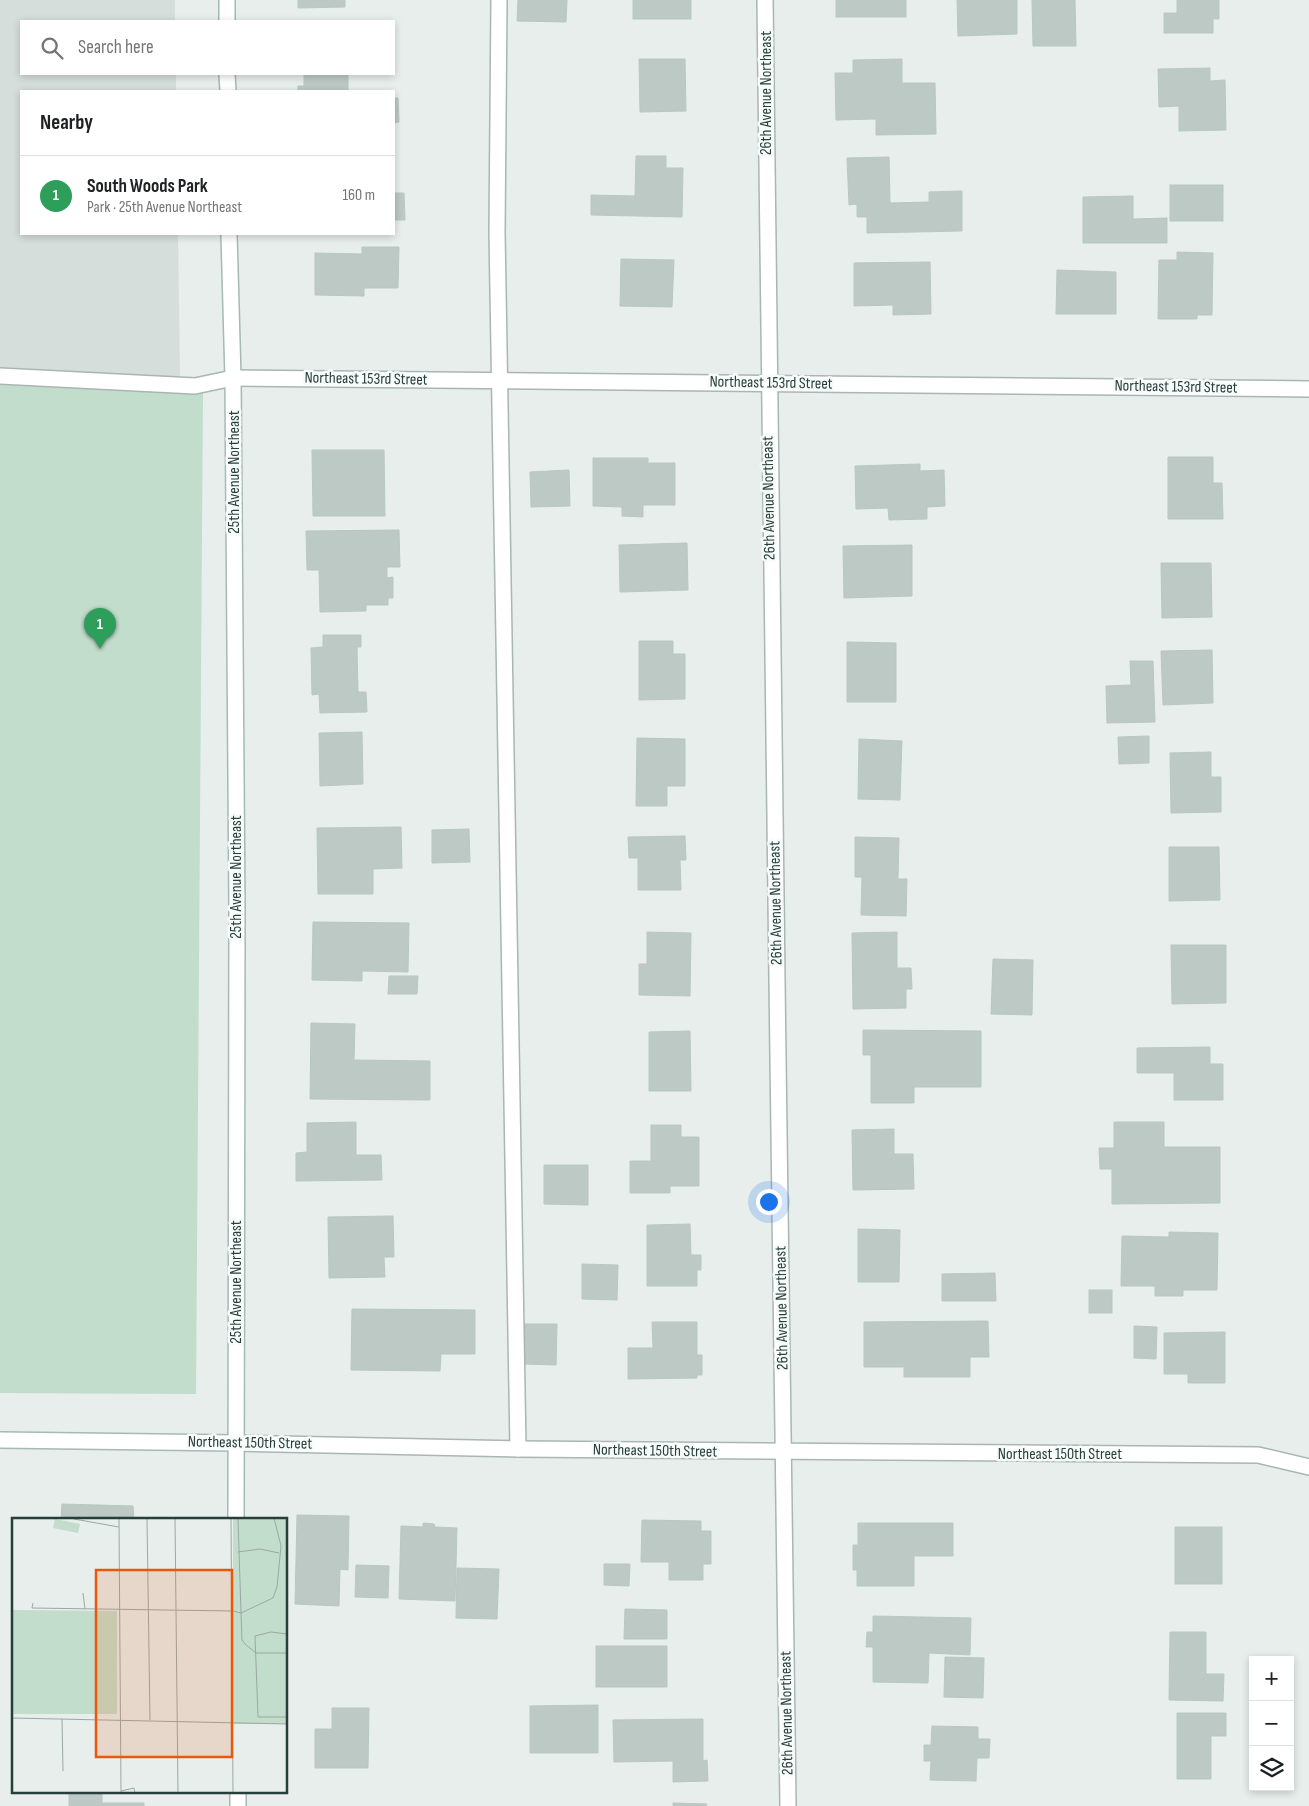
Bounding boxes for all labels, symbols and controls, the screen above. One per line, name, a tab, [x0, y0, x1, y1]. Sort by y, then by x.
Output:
search box	[20, 20, 395, 75]
street label: 26th Avenue Northeast	[757, 31, 776, 155]
icon: search	[38, 34, 66, 62]
text: Search here	[78, 36, 154, 59]
text: Nearby	[40, 110, 93, 135]
text: South Woods Park	[87, 175, 208, 198]
text: 1	[53, 186, 59, 205]
text: 160 m	[342, 186, 375, 205]
text: Park · 25th Avenue Northeast	[87, 198, 242, 217]
street label: Northeast 153rd Street	[304, 368, 428, 390]
street label: Northeast 153rd Street	[709, 372, 833, 394]
street label: Northeast 153rd Street	[1114, 376, 1238, 398]
street label: 25th Avenue Northeast	[225, 410, 244, 534]
street label: 26th Avenue Northeast	[758, 436, 780, 560]
pin: 1	[84, 608, 116, 649]
street label: 25th Avenue Northeast	[227, 815, 246, 939]
street label: 26th Avenue Northeast	[765, 841, 787, 965]
your location	[756, 1189, 782, 1215]
street label: 25th Avenue Northeast	[227, 1220, 246, 1344]
street label: 26th Avenue Northeast	[771, 1246, 793, 1370]
street label: Northeast 150th Street	[188, 1432, 312, 1454]
street label: Northeast 150th Street	[593, 1440, 717, 1462]
street label: Northeast 150th Street	[998, 1445, 1122, 1464]
inset map	[12, 1518, 288, 1794]
street label: 26th Avenue Northeast	[776, 1651, 798, 1775]
map controls	[1249, 1656, 1294, 1791]
button: +	[1249, 1656, 1294, 1701]
button: −	[1249, 1701, 1294, 1746]
button: layers	[1249, 1746, 1294, 1791]

